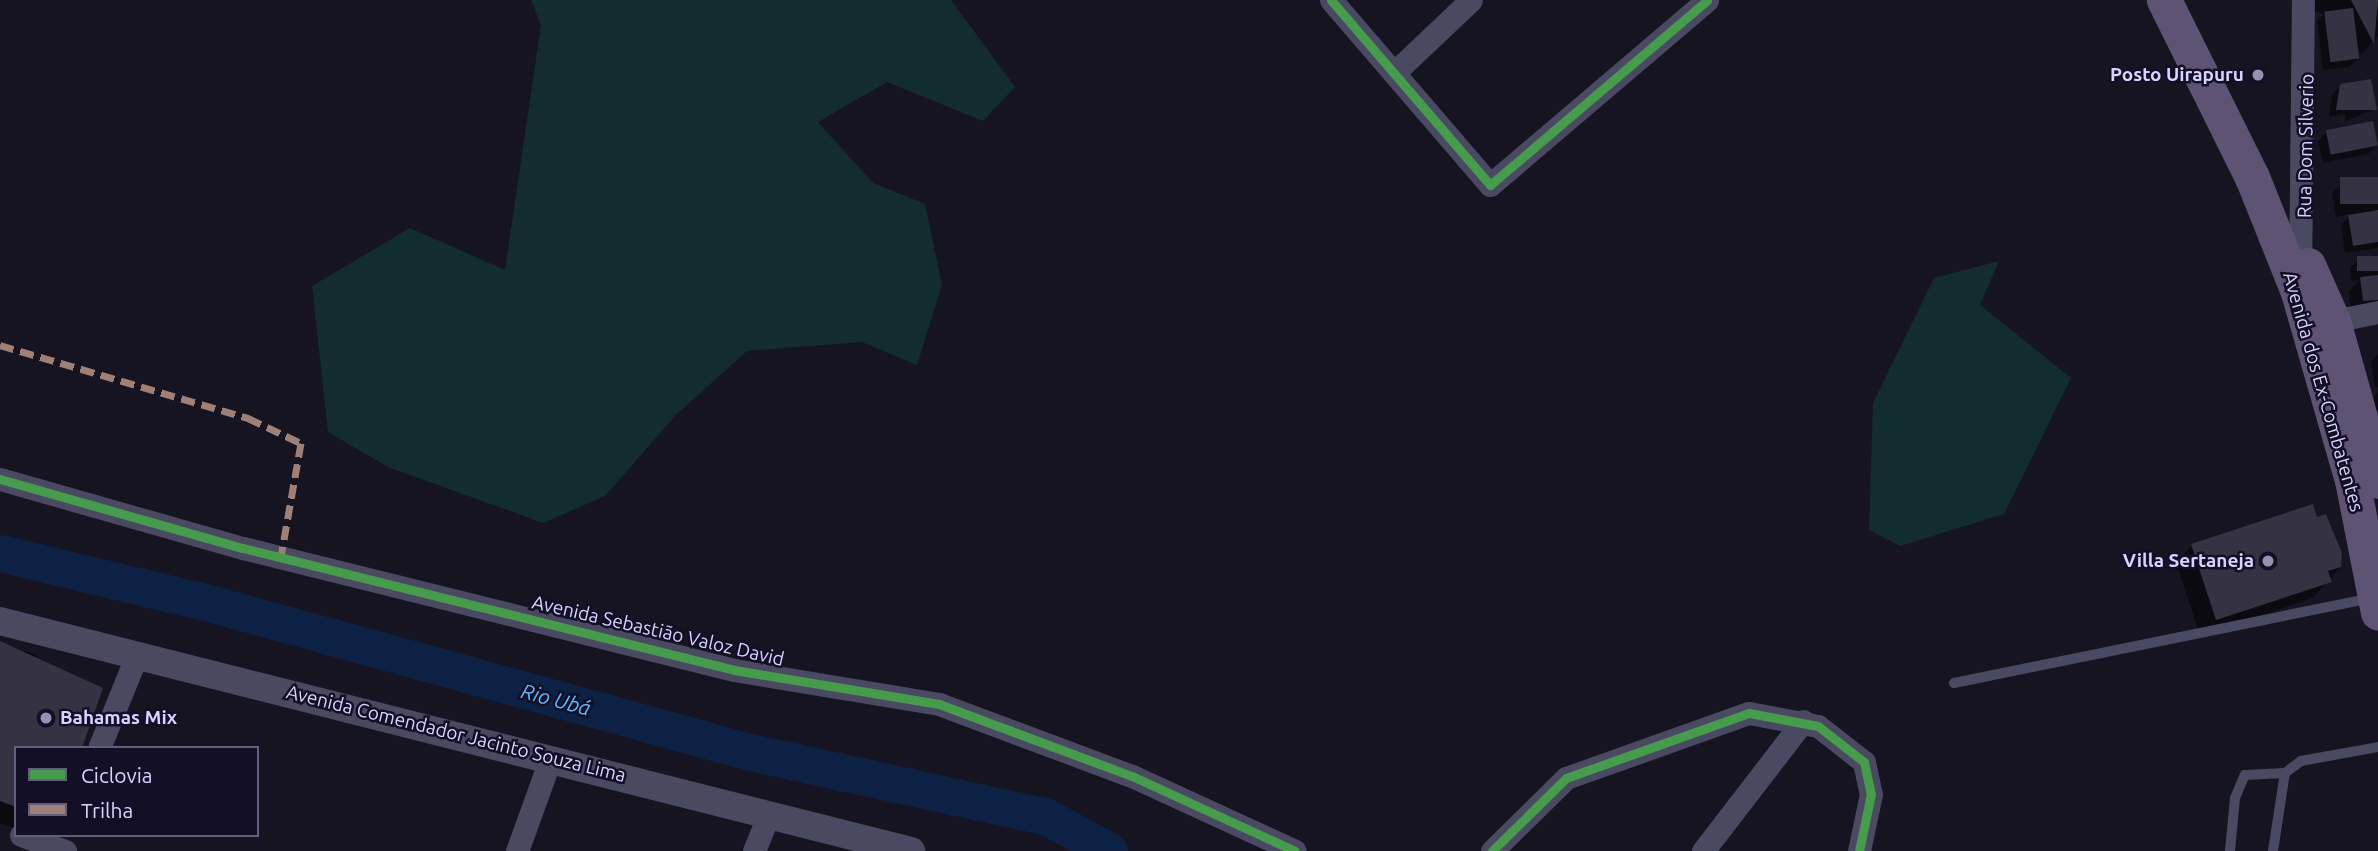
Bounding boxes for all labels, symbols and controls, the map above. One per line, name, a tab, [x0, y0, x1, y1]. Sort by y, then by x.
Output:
place label: Posto Uirapuru	[2110, 64, 2244, 86]
marker: Posto Uirapuru	[2250, 67, 2266, 83]
street label: Rua Dom Silverio	[2293, 74, 2319, 218]
street label: Avenida dos Ex-Combatentes	[2278, 270, 2368, 514]
place label: Villa Sertaneja	[2123, 550, 2254, 572]
marker: Villa Sertaneja	[2260, 553, 2276, 569]
street label: Avenida Sebastião Valoz David	[530, 591, 786, 671]
water label: Rio Ubá	[518, 678, 594, 720]
street label: Avenida Comendador Jacinto Souza Lima	[284, 681, 628, 787]
place label: Bahamas Mix	[60, 707, 177, 729]
marker: Bahamas Mix	[38, 710, 54, 726]
legend	[14, 746, 259, 837]
text: Ciclovia	[81, 763, 153, 787]
text: Trilha	[81, 798, 133, 822]

